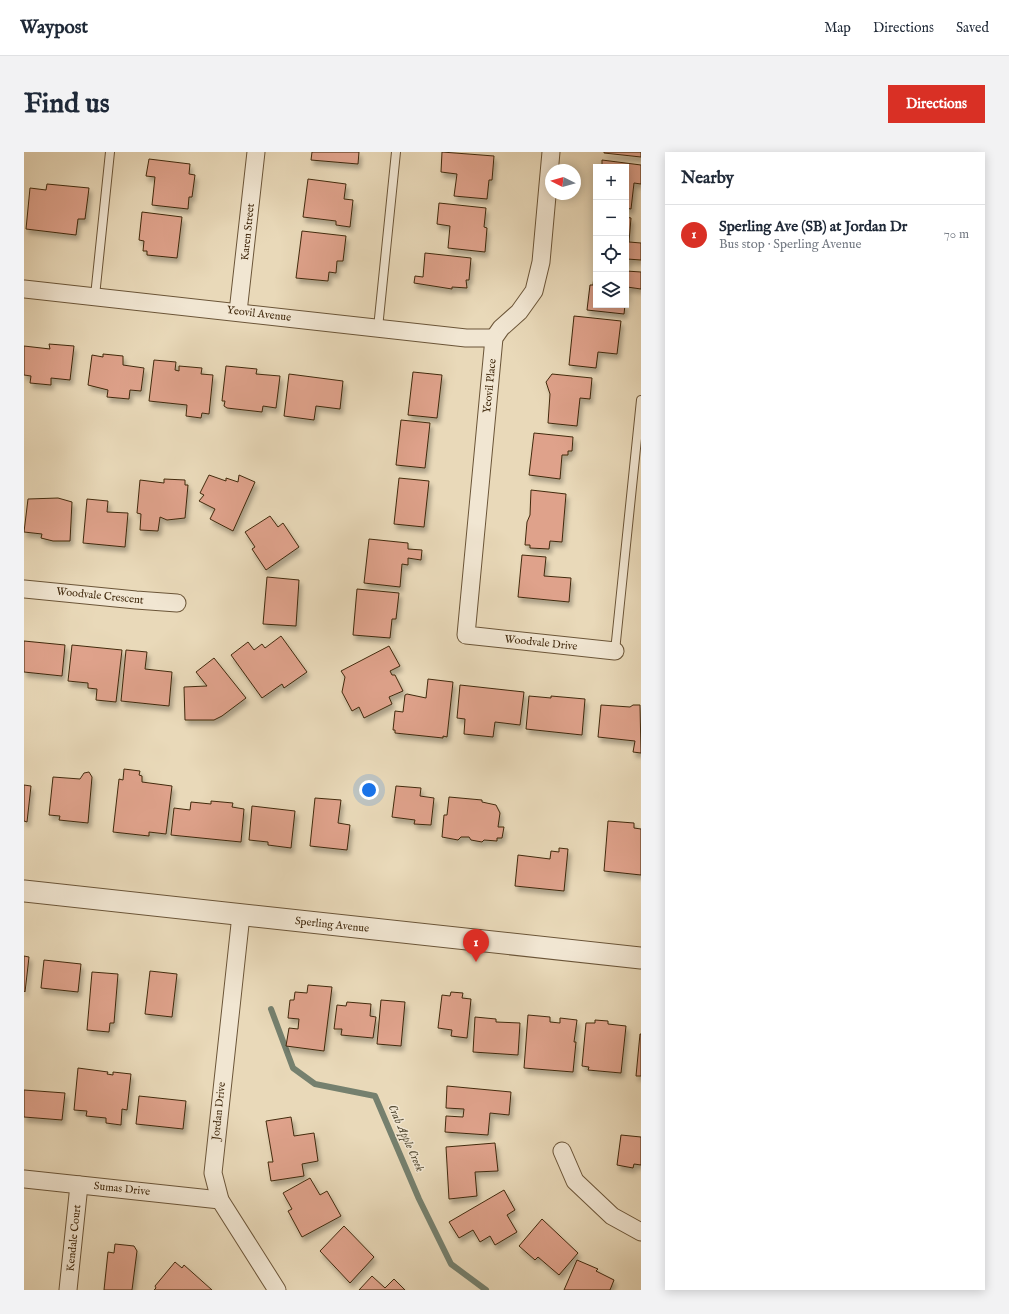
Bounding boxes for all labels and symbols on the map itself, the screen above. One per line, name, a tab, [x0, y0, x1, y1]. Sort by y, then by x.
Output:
north arrow	[545, 164, 581, 200]
street label: Karen Street	[238, 203, 258, 261]
street label: Yeovil Avenue	[226, 303, 292, 325]
street label: Yeovil Place	[480, 358, 500, 414]
street label: Woodvale Crescent	[56, 584, 145, 608]
street label: Woodvale Drive	[504, 632, 578, 654]
your location	[359, 780, 379, 800]
street label: Sperling Avenue	[294, 914, 370, 936]
pin: 1	[463, 929, 489, 962]
street label: Jordan Drive	[209, 1081, 229, 1143]
water label: Crab Apple Creek	[384, 1102, 428, 1174]
street label: Sumas Drive	[93, 1179, 151, 1199]
street label: Kendale Court	[64, 1204, 84, 1272]

